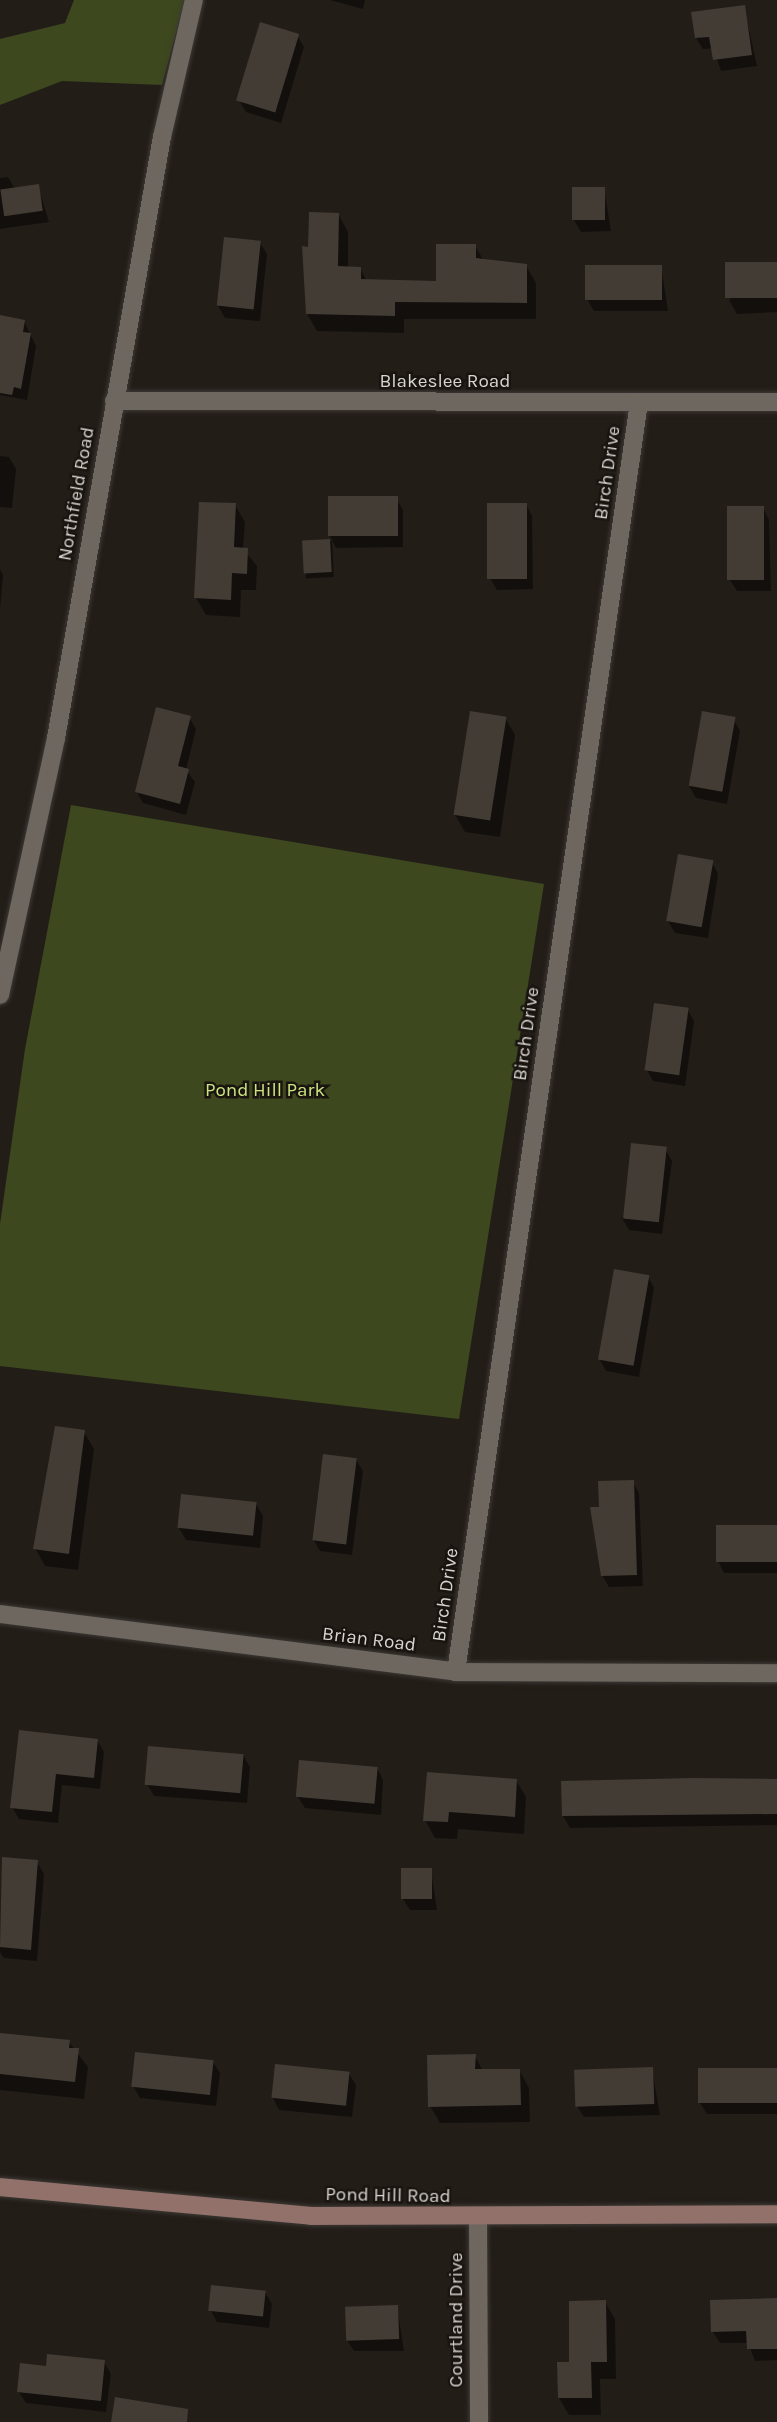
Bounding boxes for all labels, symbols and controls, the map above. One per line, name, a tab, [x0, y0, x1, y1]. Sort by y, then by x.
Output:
street label: Blakeslee Road	[379, 371, 511, 393]
street label: Northfield Road	[54, 425, 100, 563]
street label: Birch Drive	[590, 425, 626, 521]
street label: Birch Drive	[509, 986, 545, 1082]
park label: Pond Hill Park	[205, 1080, 325, 1102]
street label: Birch Drive	[428, 1547, 464, 1643]
street label: Brian Road	[321, 1623, 417, 1657]
street label: Pond Hill Road	[325, 2184, 451, 2208]
street label: Courtland Drive	[446, 2253, 468, 2387]

